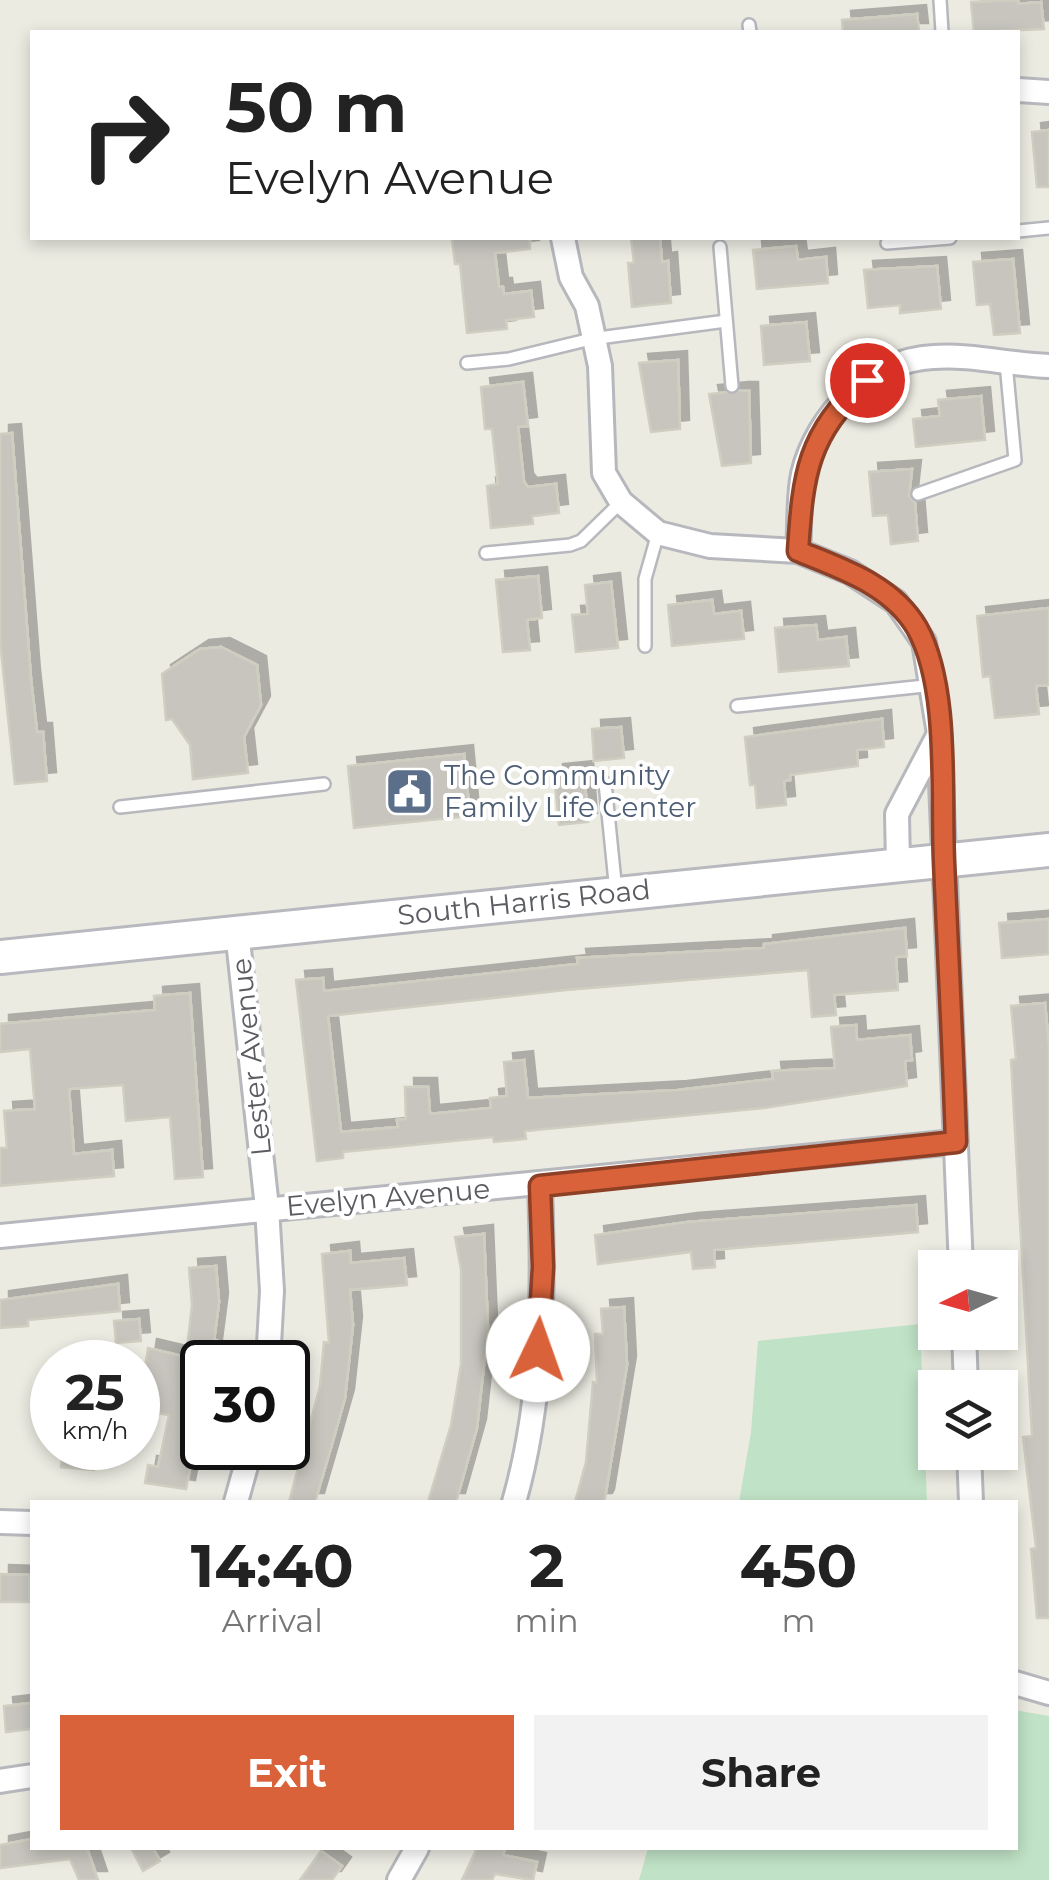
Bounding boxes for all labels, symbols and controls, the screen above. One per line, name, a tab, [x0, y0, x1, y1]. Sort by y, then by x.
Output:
text: 50 m	[225, 64, 407, 150]
icon: right	[60, 70, 190, 200]
text: Evelyn Avenue	[225, 150, 554, 205]
pin	[825, 338, 910, 423]
icon: arrive	[840, 353, 895, 408]
place label: The Community Family Life Center	[444, 758, 696, 824]
public building icon: The Community Family Life Center	[383, 765, 435, 817]
street label: South Harris Road	[396, 872, 652, 932]
street label: Lester Avenue	[224, 956, 278, 1158]
street label: Evelyn Avenue	[285, 1171, 491, 1223]
north arrow	[918, 1250, 1018, 1350]
map controls	[918, 1250, 1018, 1470]
position arrow	[486, 1298, 590, 1402]
speed limit sign: 30	[180, 1340, 310, 1470]
text: 25	[65, 1362, 125, 1423]
button: layers	[918, 1370, 1018, 1470]
text: km/h	[62, 1415, 128, 1445]
text: 14:40	[191, 1529, 354, 1602]
text: 2	[529, 1529, 564, 1602]
text: 450	[739, 1529, 857, 1602]
text: Arrival	[222, 1601, 323, 1640]
text: min	[515, 1601, 579, 1640]
text: m	[781, 1601, 815, 1640]
button: Exit	[60, 1715, 514, 1830]
button: Share	[534, 1715, 988, 1830]

